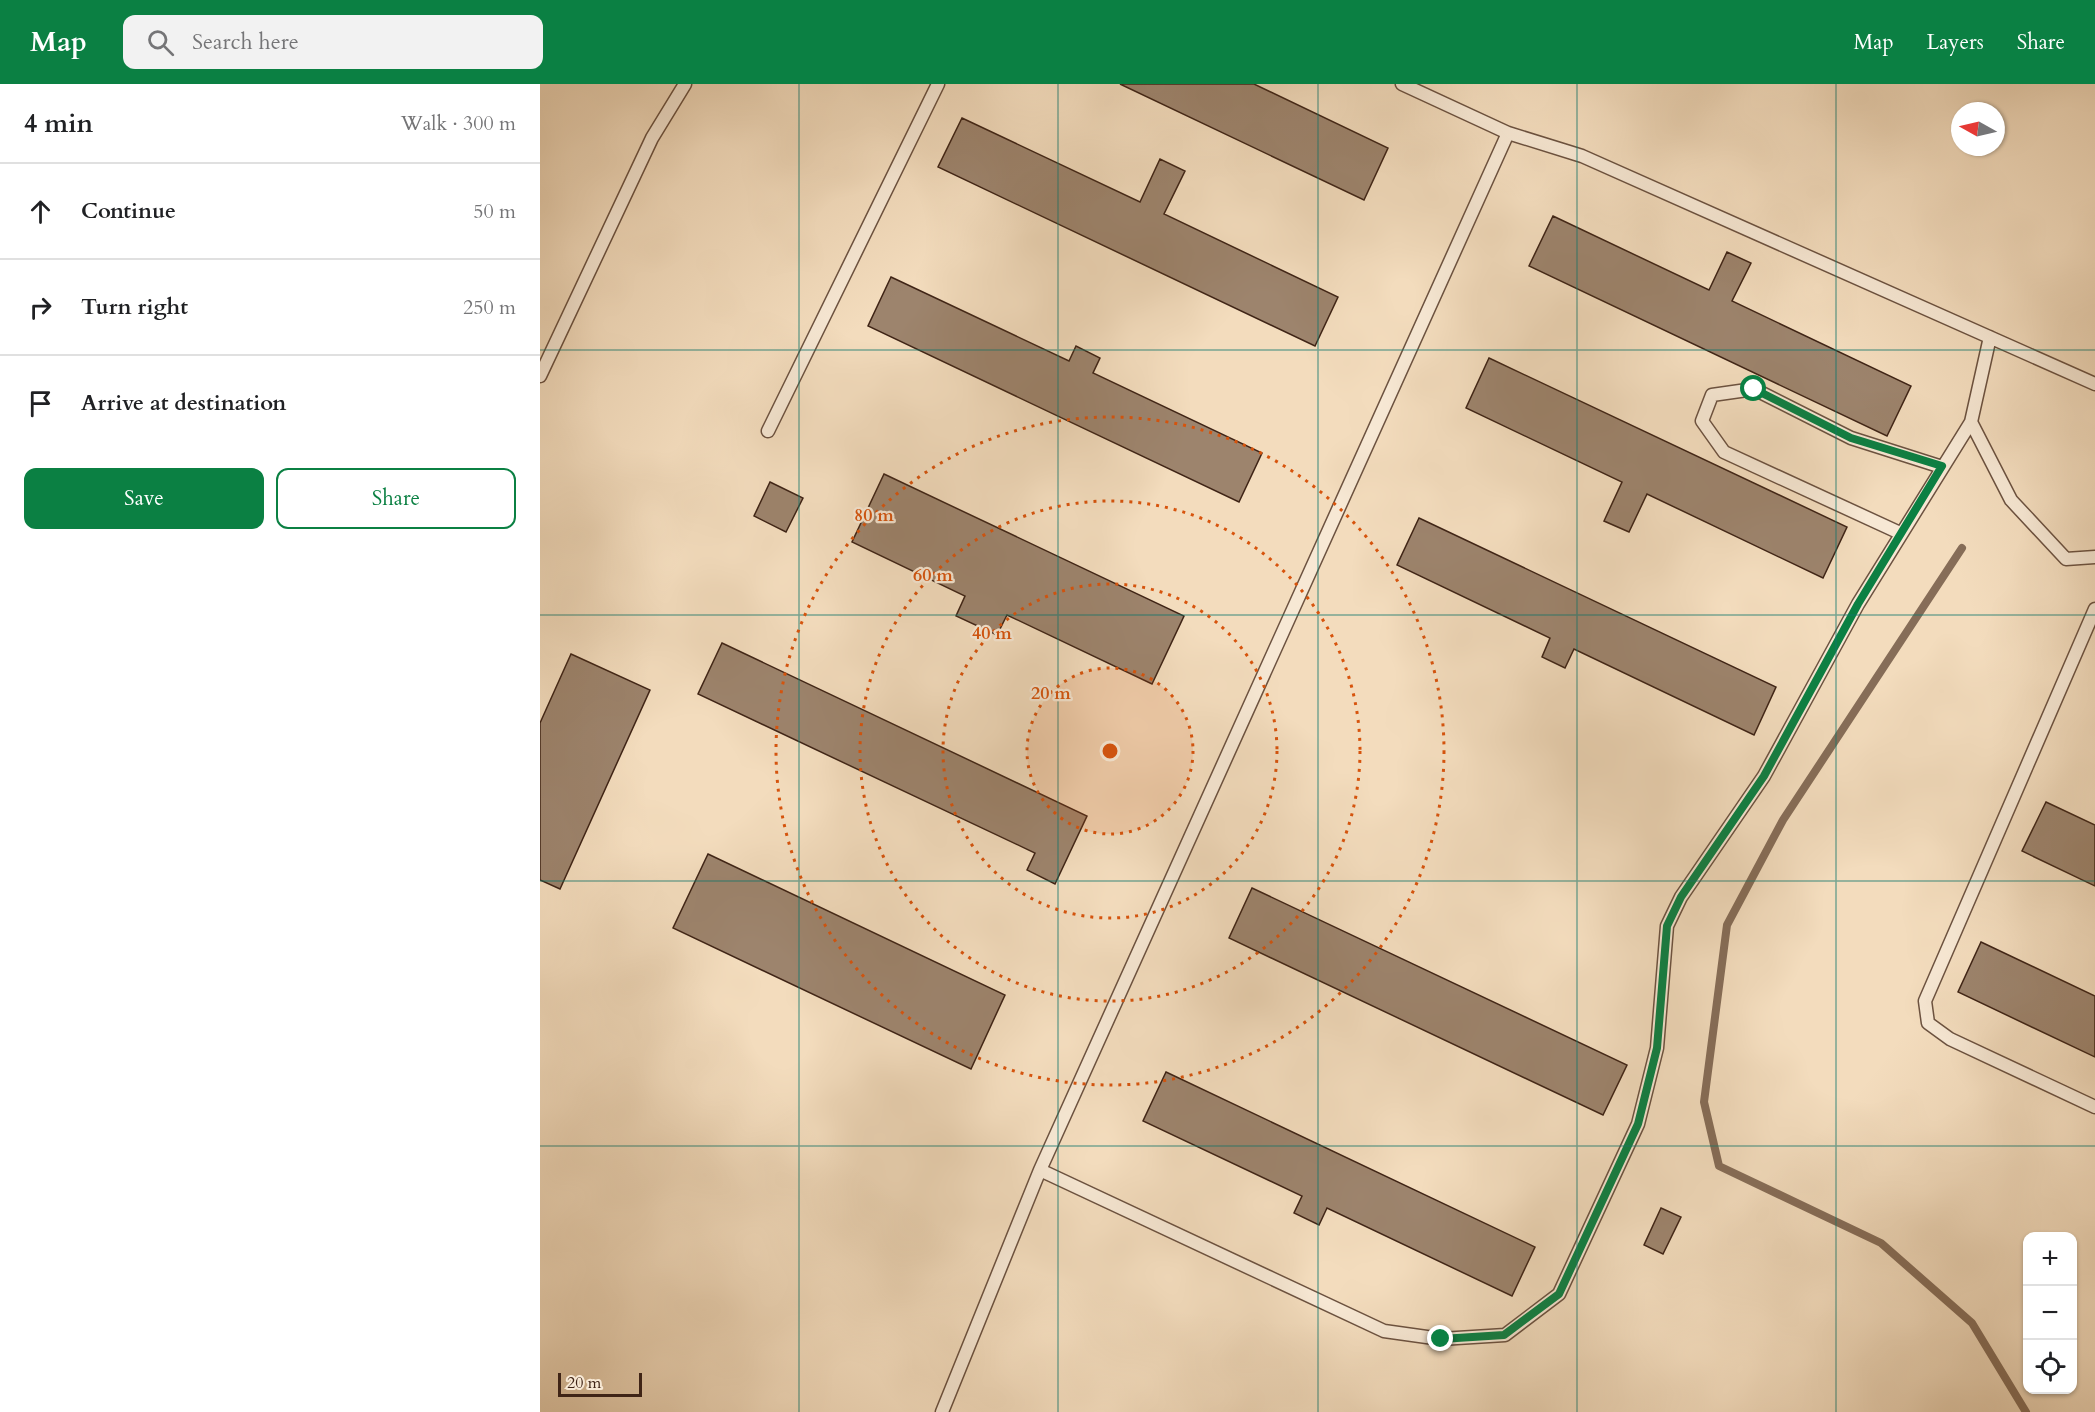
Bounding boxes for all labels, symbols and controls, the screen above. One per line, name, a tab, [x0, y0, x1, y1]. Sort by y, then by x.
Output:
search box	[123, 15, 543, 69]
text: Map	[30, 23, 87, 61]
icon: search	[144, 26, 177, 59]
text: Search here	[192, 27, 299, 57]
text: Map	[1854, 28, 1894, 57]
text: Layers	[1927, 28, 1984, 57]
text: Share	[2017, 28, 2065, 57]
north arrow	[1951, 102, 2005, 156]
text: 4 min	[24, 106, 93, 141]
text: Walk · 300 m	[401, 110, 516, 137]
icon: ahead	[24, 195, 57, 228]
text: Continue	[81, 196, 176, 226]
text: 50 m	[473, 198, 516, 225]
icon: right	[24, 291, 57, 324]
text: Turn right	[81, 292, 188, 322]
text: 250 m	[463, 294, 516, 321]
route start	[1740, 375, 1766, 401]
icon: arrive	[24, 387, 57, 420]
text: Arrive at destination	[81, 388, 286, 418]
button: Save	[24, 468, 264, 529]
button: Share	[276, 468, 516, 529]
text: 80 m	[854, 503, 894, 528]
text: 60 m	[913, 563, 953, 588]
text: 40 m	[972, 621, 1012, 646]
text: 20 m	[1031, 681, 1071, 706]
centre of rings	[1100, 741, 1120, 761]
map controls	[2023, 1232, 2077, 1394]
button: +	[2023, 1232, 2077, 1286]
button: −	[2023, 1286, 2077, 1340]
route end	[1427, 1325, 1453, 1351]
button: locate	[2023, 1340, 2077, 1394]
scale bar	[558, 1370, 642, 1398]
text: 20 m	[567, 1372, 601, 1394]

